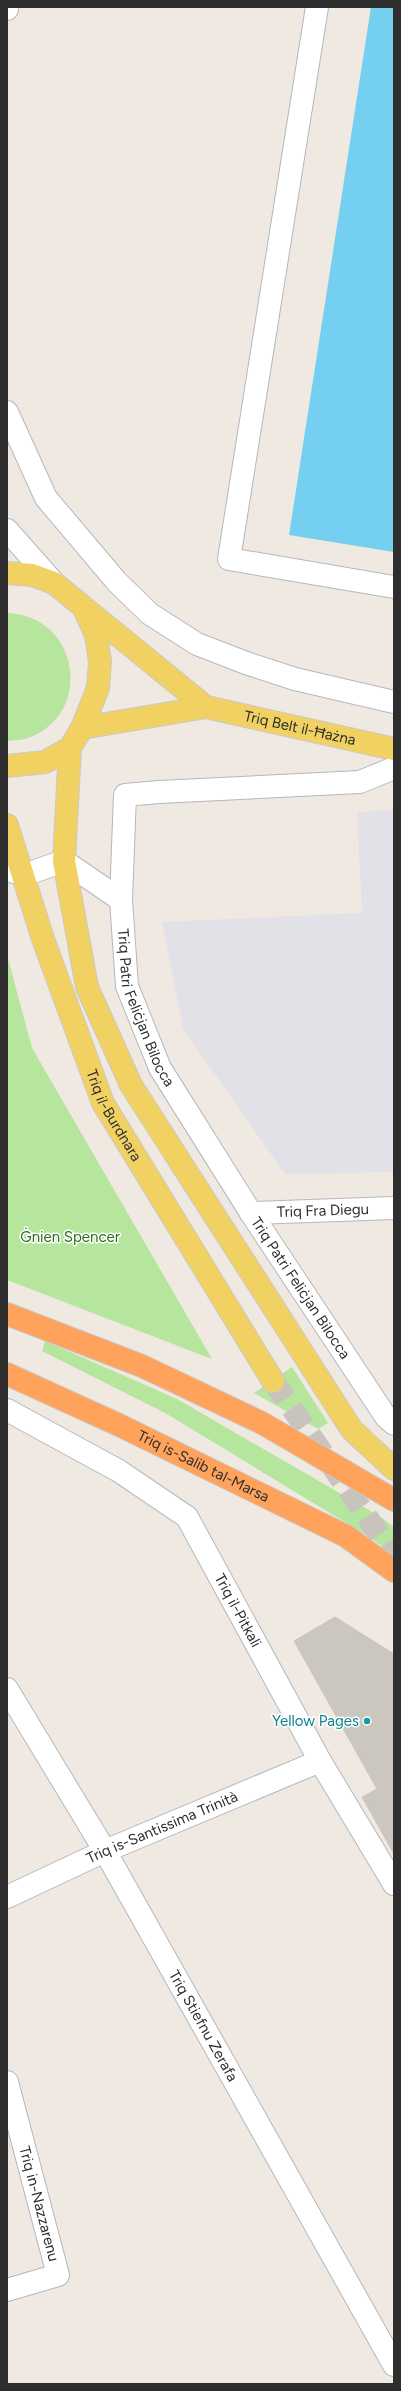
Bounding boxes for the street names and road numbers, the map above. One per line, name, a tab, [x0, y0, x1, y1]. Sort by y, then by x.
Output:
street label: Triq Belt il-Ħażna	[242, 707, 358, 749]
street label: Triq Patri Feliċjan Bilocca	[114, 928, 178, 1090]
street label: Triq il-Burdnara	[82, 1067, 145, 1165]
street label: Triq Fra Diegu	[277, 1200, 369, 1221]
street label: Triq Patri Feliċjan Bilocca	[247, 1214, 354, 1362]
street label: Triq is-Salib tal-Marsa	[135, 1426, 272, 1506]
street label: Triq il-Pitkali	[211, 1571, 265, 1650]
street label: Triq is-Santissima Trinità	[83, 1787, 240, 1867]
street label: Triq Stiefnu Zerafa	[165, 1967, 242, 2085]
street label: Triq in-Nazzarenu	[15, 2144, 63, 2263]

